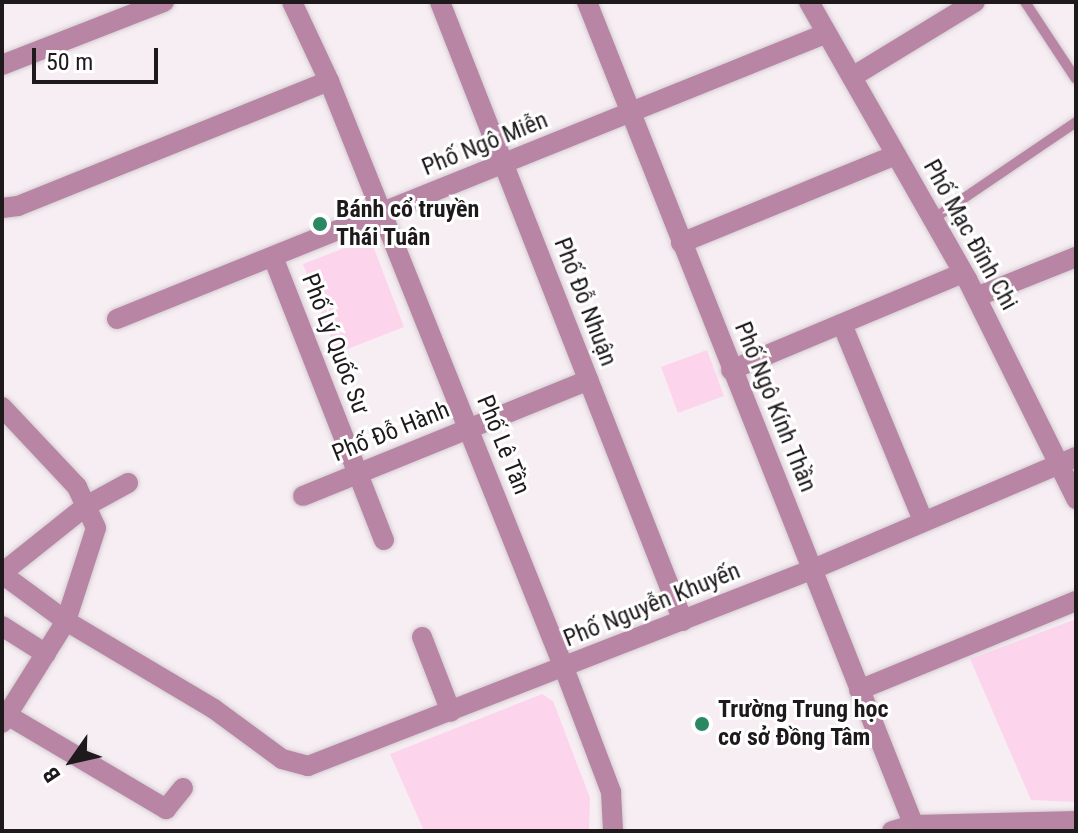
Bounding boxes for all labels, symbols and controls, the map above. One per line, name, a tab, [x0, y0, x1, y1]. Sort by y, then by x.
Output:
scale bar	[36, 32, 162, 82]
text: 50 m	[46, 48, 93, 76]
street label: Phố Ngô Miễn	[418, 106, 552, 182]
street label: Phố Mạc Đĩnh Chi	[917, 155, 1023, 315]
place label: Bánh cổ truyền Thái Tuân	[336, 196, 479, 252]
marker: Bánh cổ truyền Thái Tuân	[311, 215, 329, 233]
street label: Phố Đỗ Nhuận	[547, 234, 623, 370]
street label: Phố Lý Quốc Sư	[295, 270, 375, 418]
street label: Phố Ngô Kính Thần	[728, 318, 822, 496]
street label: Phố Lê Tần	[470, 391, 536, 499]
street label: Phố Đỗ Hành	[328, 395, 454, 469]
street label: Phố Nguyễn Khuyến	[559, 556, 745, 654]
place label: Trường Trung học cơ sở Đồng Tâm	[718, 696, 889, 752]
marker: Trường Trung học cơ sở Đồng Tâm	[693, 715, 711, 733]
north arrow	[32, 721, 112, 801]
text: B	[38, 763, 66, 787]

